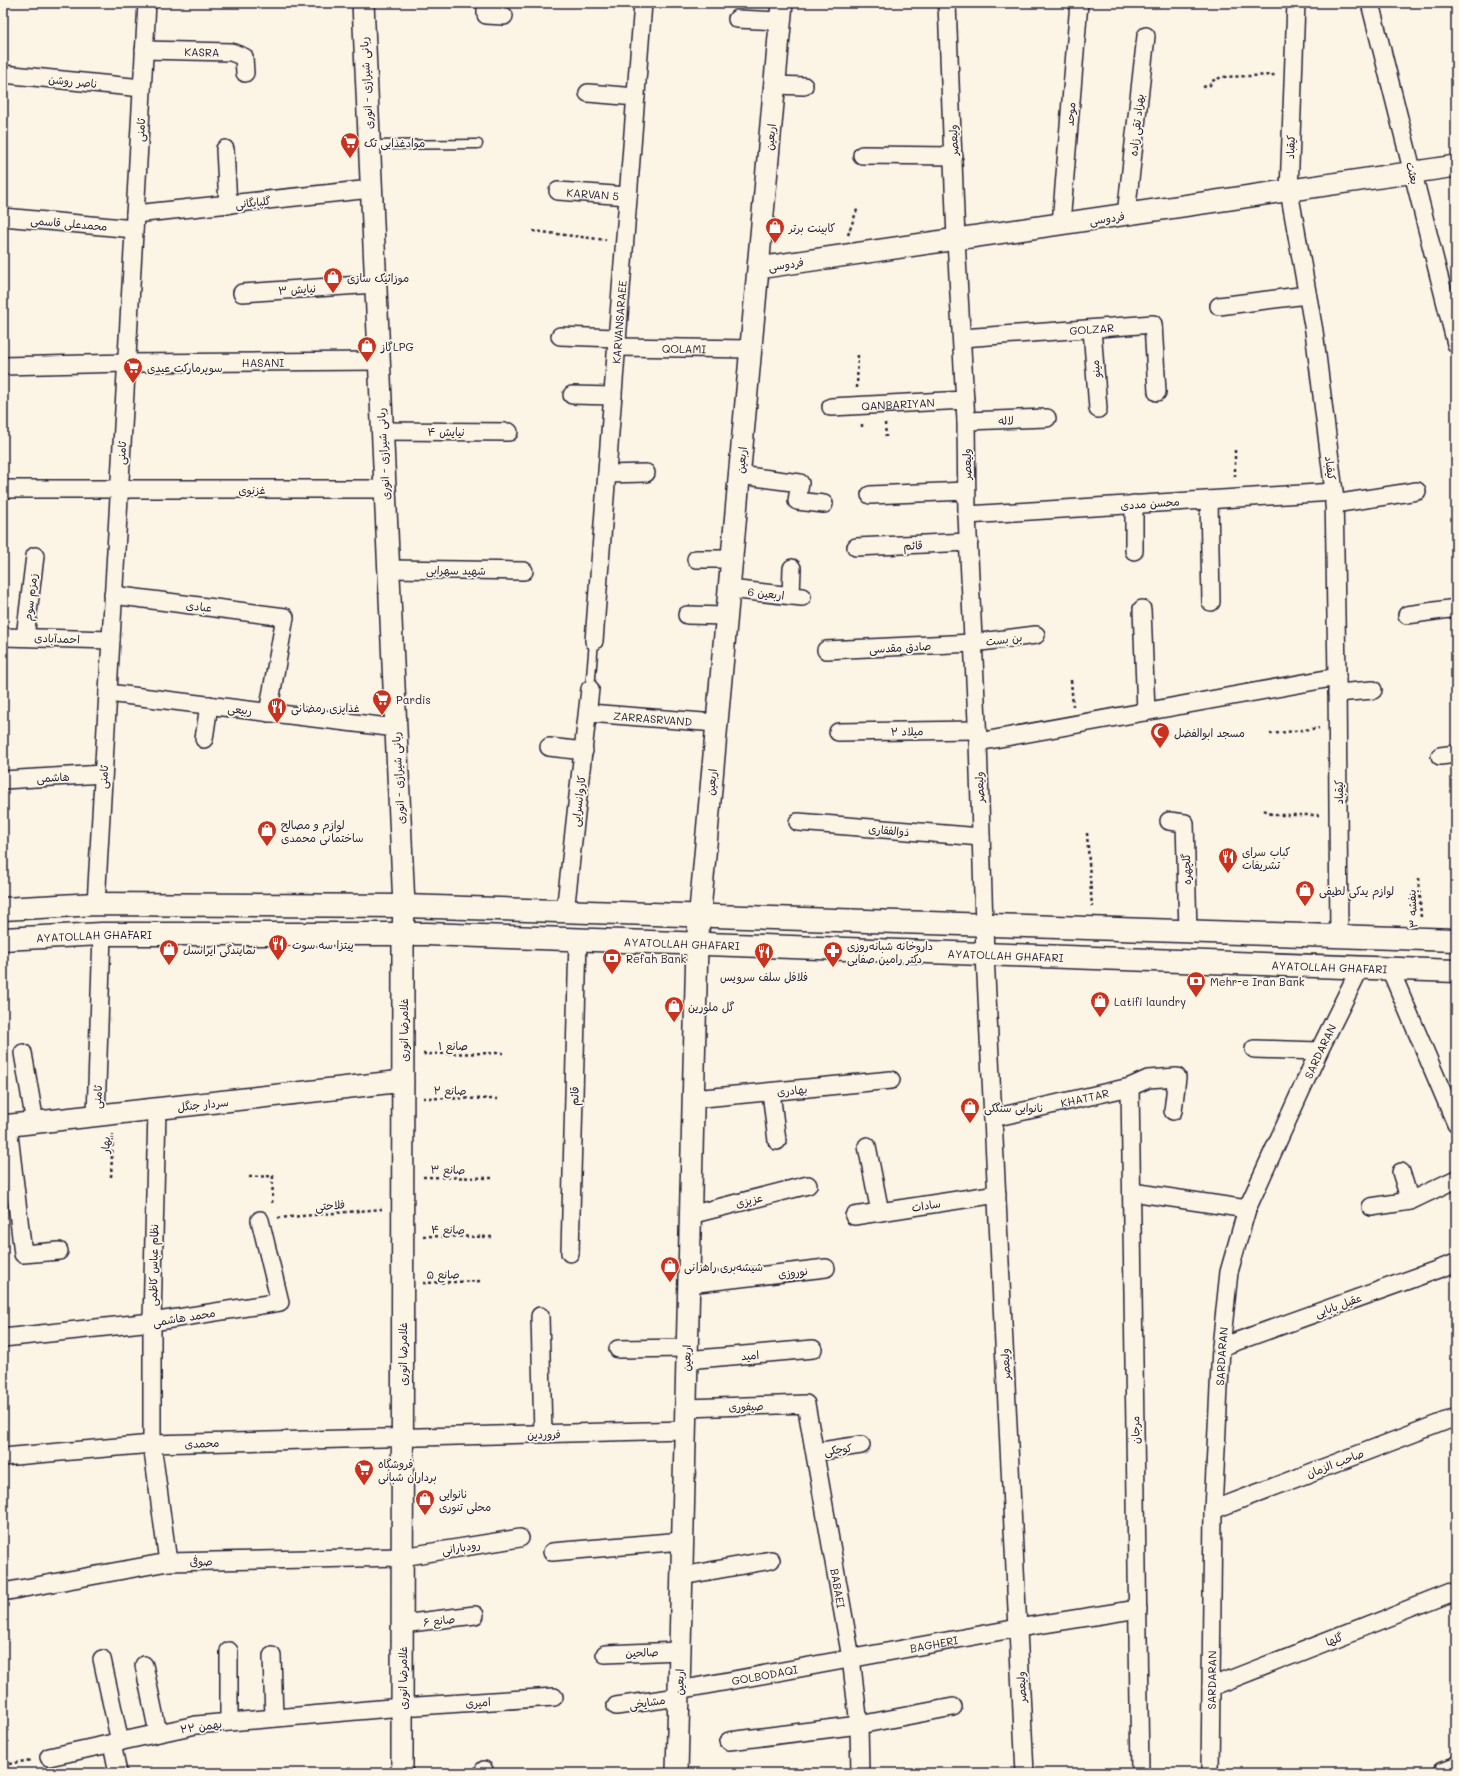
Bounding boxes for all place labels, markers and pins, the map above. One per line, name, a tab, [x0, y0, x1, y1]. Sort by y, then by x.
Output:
supermarket icon: موادغذایی تک	[339, 131, 361, 159]
place label: موادغذایی تک	[364, 135, 425, 151]
shop icon: کابینت برتر	[764, 216, 786, 244]
place label: کابینت برتر	[788, 220, 836, 236]
shop icon: موزائیک سازی	[322, 266, 344, 294]
place label: موزائیک سازی	[347, 270, 409, 286]
shop icon: گازLPG	[356, 335, 378, 363]
place label: گازLPG	[380, 339, 414, 354]
supermarket icon: سوپرمارکت عیدی	[122, 356, 144, 384]
place label: سوپرمارکت عیدی	[147, 360, 222, 376]
supermarket icon: Pardis	[371, 688, 393, 716]
place label: Pardis	[396, 692, 431, 707]
restaurant icon: غذاپزی رمضانی	[266, 696, 288, 724]
place label: غذاپزی رمضانی	[291, 700, 360, 716]
mosque icon: مسجد ابوالفضل	[1149, 721, 1171, 749]
place label: مسجد ابوالفضل	[1174, 725, 1245, 741]
place label: لوازم و مصالح ساختمانی محمدی	[281, 817, 363, 846]
shop icon: لوازم و مصالح ساختمانی محمدی	[256, 819, 278, 847]
place label: کباب سرای تشریفات	[1242, 844, 1291, 872]
restaurant icon: کباب سرای تشریفات	[1217, 846, 1239, 874]
shop icon: لوازم یدکی لطیفی	[1294, 879, 1316, 907]
place label: لوازم یدکی لطیفی	[1319, 883, 1394, 900]
restaurant icon: پیتزا سه سوت	[267, 933, 289, 961]
place label: پیتزا سه سوت	[292, 937, 354, 953]
shop icon: نمایندگی ایرانسل	[158, 938, 180, 966]
place label: داروخانه شبانه‌روزی دکتر رامین صفایی	[847, 938, 933, 967]
pharmacy icon: داروخانه شبانه‌روزی دکتر رامین صفایی	[822, 940, 844, 968]
restaurant icon: فلافل سلف سرویس	[753, 941, 775, 969]
place label: نمایندگی ایرانسل	[183, 942, 256, 958]
bank icon: Refah Bank	[601, 947, 623, 975]
place label: Refah Bank	[626, 951, 686, 966]
place label: فلافل سلف سرویس	[720, 969, 808, 985]
bank icon: Mehr-e Iran Bank	[1185, 970, 1207, 998]
place label: Mehr-e Iran Bank	[1210, 974, 1305, 989]
shop icon: Latifi laundry	[1089, 990, 1111, 1018]
place label: Latifi laundry	[1114, 994, 1186, 1009]
shop icon: گل ملورین	[663, 995, 685, 1023]
place label: گل ملورین	[688, 999, 735, 1015]
shop icon: نانوایی سنگکی	[959, 1096, 981, 1124]
place label: نانوایی سنگکی	[984, 1100, 1044, 1116]
shop icon: شیشه‌بری راهزانی	[659, 1255, 681, 1283]
place label: شیشه‌بری راهزانی	[684, 1259, 763, 1275]
place label: فروشگاه برداران شبانی	[378, 1456, 437, 1485]
supermarket icon: فروشگاه برداران شبانی	[353, 1458, 375, 1486]
place label: نانوایی محلی تنوری	[439, 1486, 491, 1515]
shop icon: نانوایی محلی تنوری	[414, 1488, 436, 1516]

